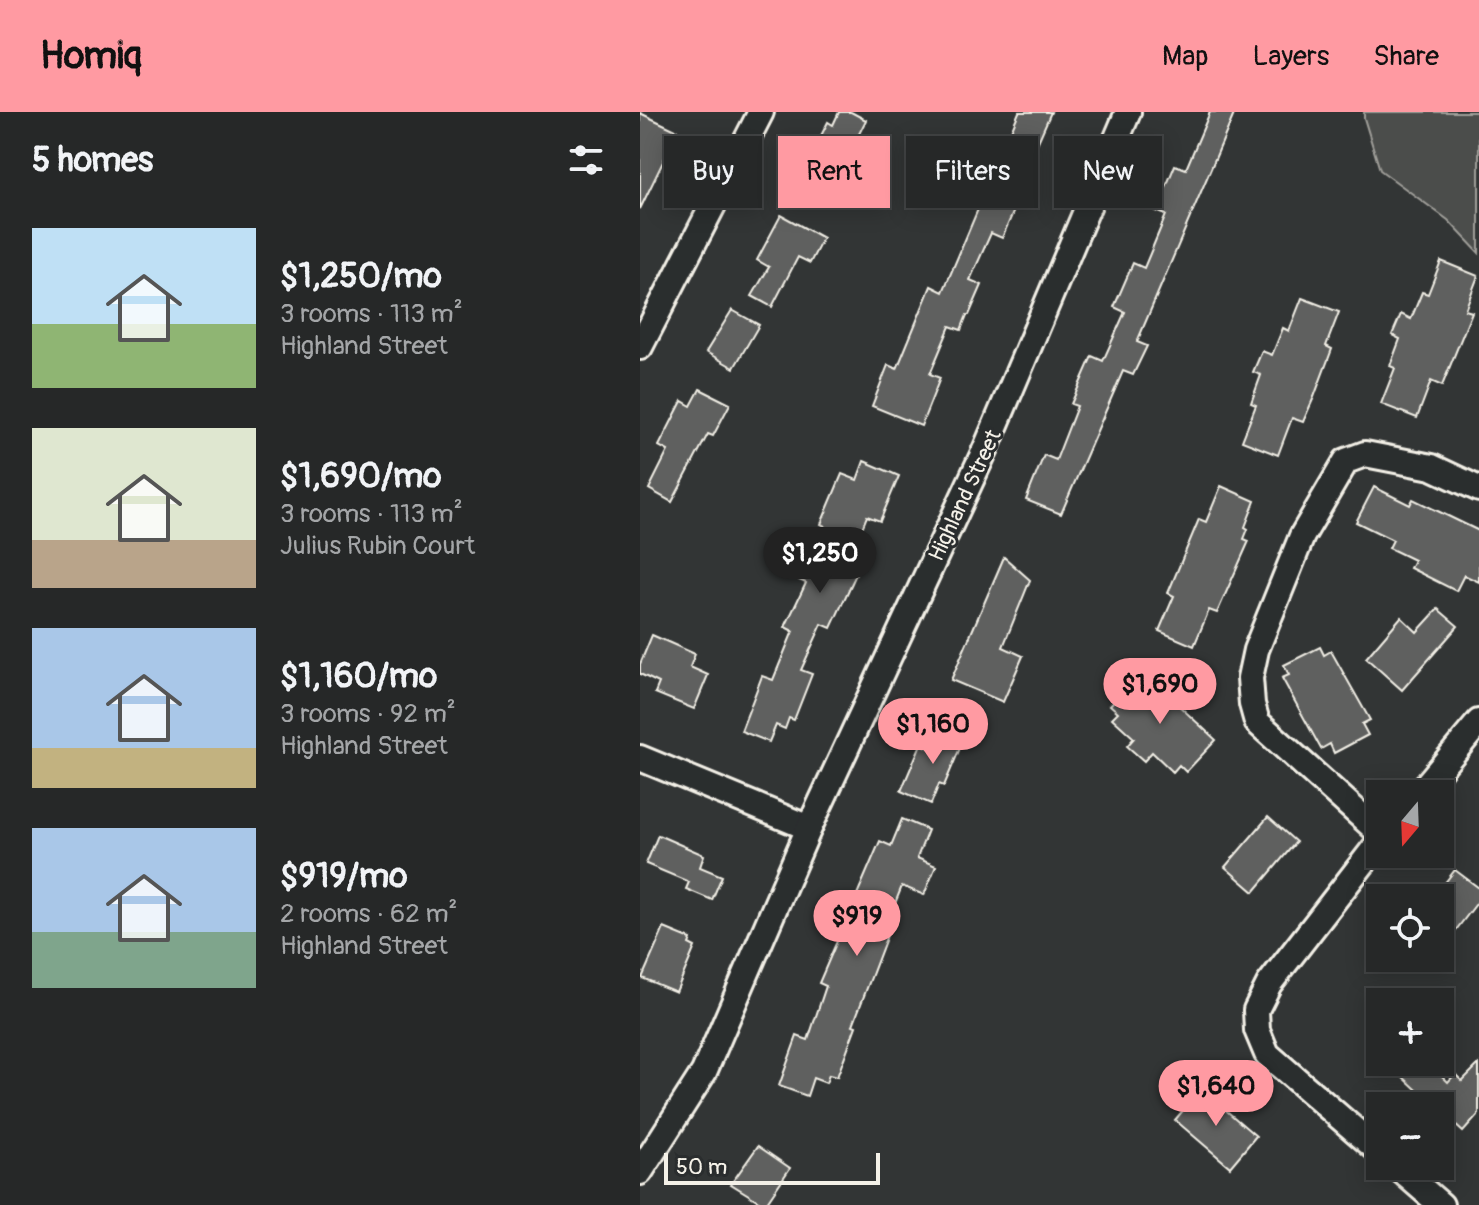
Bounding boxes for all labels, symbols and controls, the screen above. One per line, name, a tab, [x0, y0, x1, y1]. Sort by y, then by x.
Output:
text: Homiq	[40, 32, 142, 80]
text: Map	[1162, 39, 1208, 74]
text: Layers	[1252, 39, 1329, 74]
text: Share	[1373, 39, 1439, 74]
chip: Buy	[664, 136, 762, 208]
chip: Rent	[778, 136, 890, 208]
chip: Filters	[906, 136, 1038, 208]
chip: New	[1054, 136, 1162, 208]
icon: filters	[564, 138, 608, 182]
text: 5 homes	[32, 139, 153, 182]
text: $1,250/mo	[280, 255, 442, 298]
icon: home	[96, 260, 192, 356]
text: 3 rooms · 113 m²	[280, 298, 463, 330]
text: Highland Street	[280, 330, 448, 362]
street label: Highland Street	[922, 425, 1008, 566]
text: $1,690/mo	[280, 455, 442, 498]
icon: home	[96, 460, 192, 556]
text: 3 rooms · 113 m²	[280, 498, 463, 530]
pin: $1,250	[755, 527, 885, 595]
text: Julius Rubin Court	[280, 530, 475, 562]
text: $1,250	[781, 537, 859, 569]
text: $1,160/mo	[280, 655, 437, 698]
pin: $1,690	[1095, 658, 1225, 726]
icon: home	[96, 660, 192, 756]
text: $1,690	[1121, 668, 1199, 700]
text: 3 rooms · 92 m²	[280, 698, 456, 730]
pin: $1,160	[868, 698, 998, 766]
text: $1,160	[896, 708, 970, 740]
text: Highland Street	[280, 730, 448, 762]
north arrow	[1366, 780, 1454, 868]
map controls	[1366, 780, 1454, 1180]
text: $919/mo	[280, 855, 407, 898]
icon: home	[96, 860, 192, 956]
button: locate	[1366, 884, 1454, 972]
pin: $919	[810, 890, 904, 958]
text: 2 rooms · 62 m²	[280, 898, 457, 930]
text: $919	[831, 900, 883, 932]
text: Highland Street	[280, 930, 448, 962]
button: +	[1366, 988, 1454, 1076]
pin: $1,640	[1151, 1060, 1281, 1128]
text: $1,640	[1177, 1070, 1255, 1102]
button: −	[1366, 1092, 1454, 1180]
scale bar	[664, 1149, 880, 1185]
text: 50 m	[676, 1153, 727, 1181]

